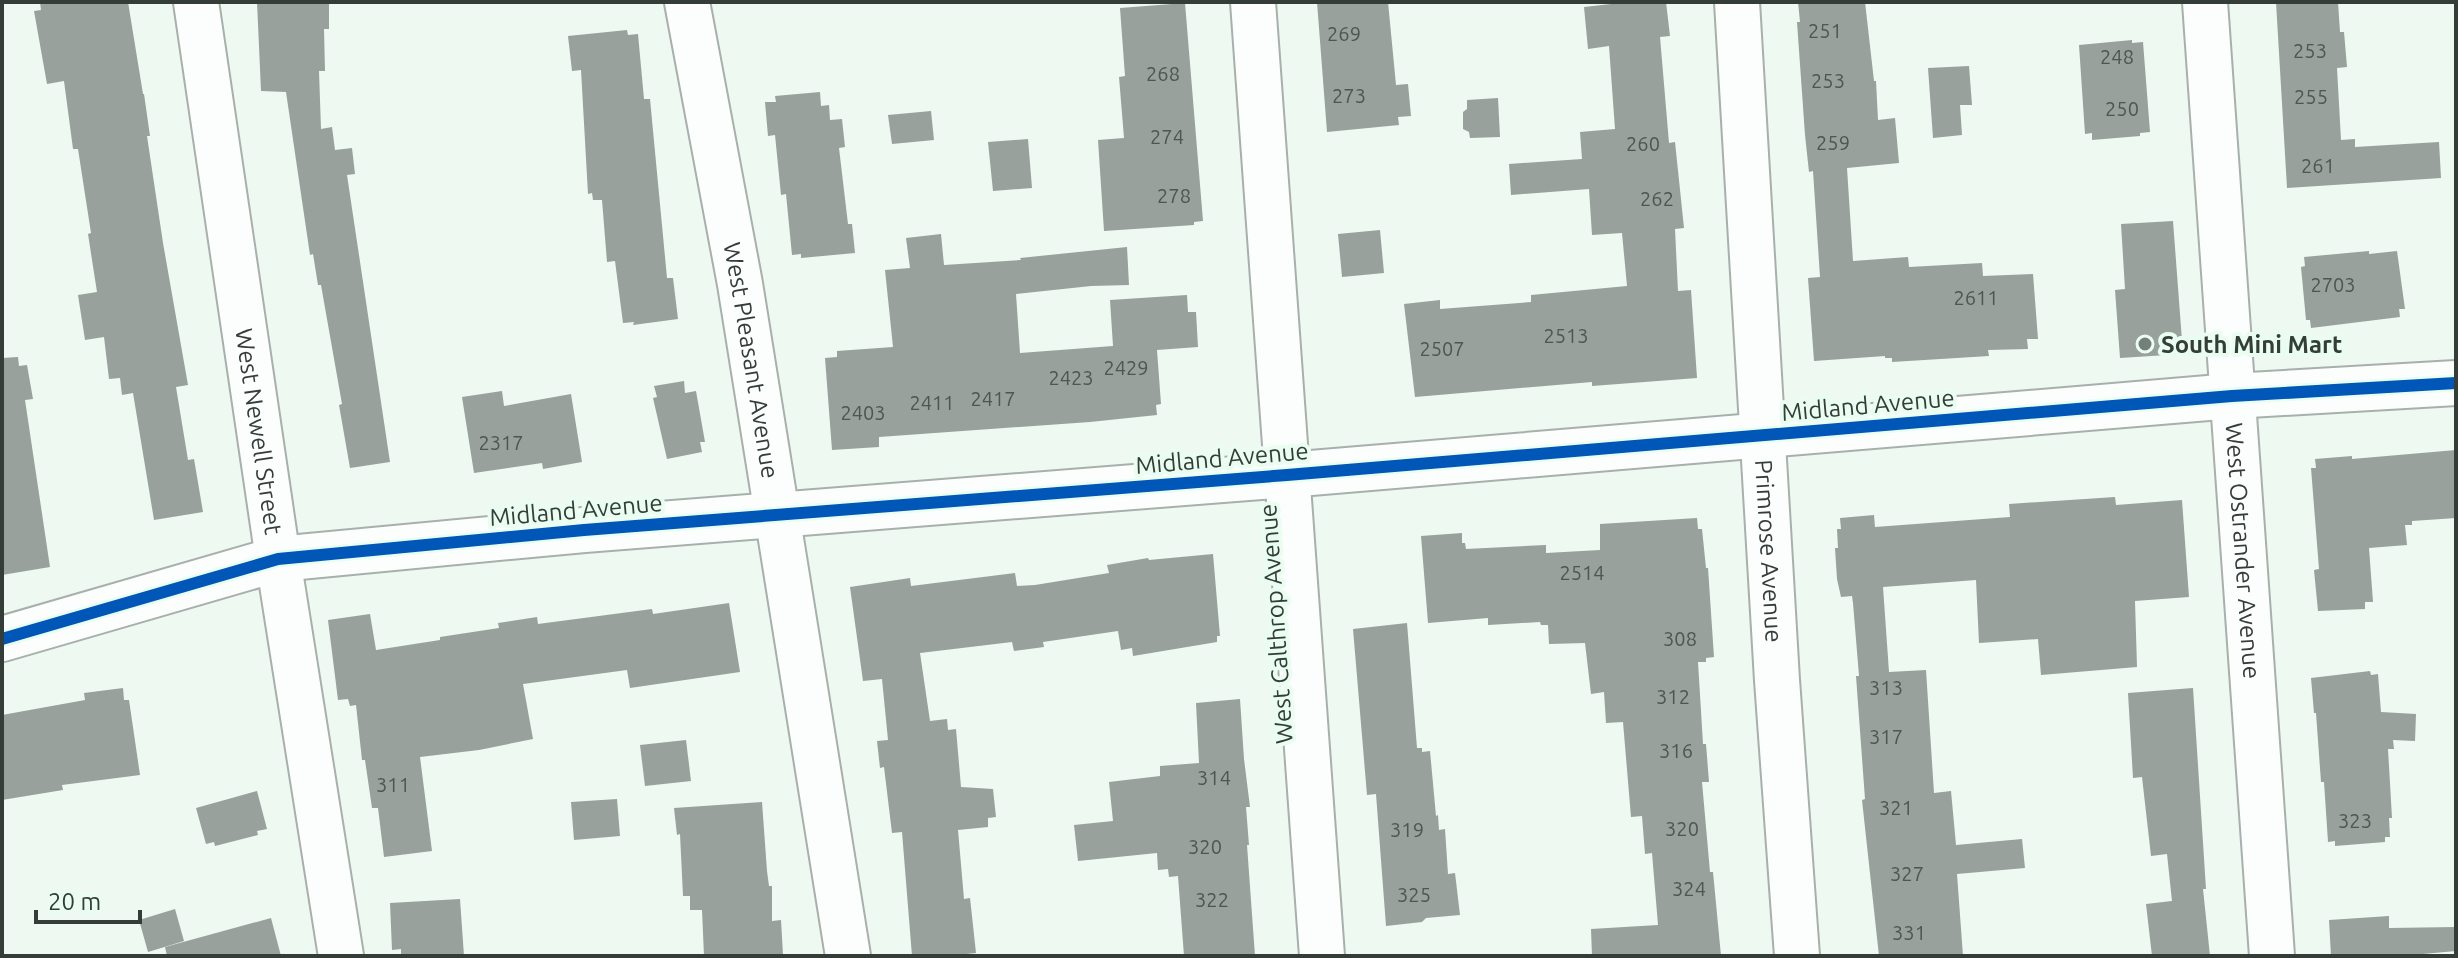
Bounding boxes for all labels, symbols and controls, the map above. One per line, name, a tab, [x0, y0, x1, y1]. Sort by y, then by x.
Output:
house number: 251	[1808, 19, 1842, 42]
house number: 269	[1327, 22, 1361, 45]
house number: 253	[2293, 39, 2327, 62]
house number: 248	[2100, 45, 2134, 68]
house number: 268	[1146, 62, 1180, 85]
house number: 253	[1811, 69, 1845, 92]
house number: 273	[1332, 84, 1366, 107]
house number: 255	[2294, 85, 2328, 108]
house number: 250	[2105, 97, 2139, 120]
house number: 274	[1150, 125, 1184, 148]
house number: 259	[1816, 131, 1850, 154]
house number: 260	[1626, 132, 1660, 155]
house number: 261	[2301, 154, 2335, 177]
house number: 278	[1157, 184, 1191, 207]
house number: 262	[1640, 187, 1674, 210]
street label: West Pleasant Avenue	[719, 240, 785, 480]
house number: 2703	[2310, 273, 2356, 296]
house number: 2611	[1953, 286, 1999, 309]
house number: 2513	[1543, 324, 1589, 347]
street label: West Newell Street	[231, 327, 288, 537]
place label: South Mini Mart	[2161, 331, 2342, 358]
marker: South Mini Mart	[2136, 335, 2154, 353]
house number: 2507	[1419, 337, 1465, 360]
house number: 2429	[1103, 356, 1149, 379]
house number: 2423	[1048, 366, 1094, 389]
street label: Midland Avenue	[1780, 384, 1956, 426]
house number: 2417	[970, 387, 1016, 410]
house number: 2411	[909, 391, 955, 414]
house number: 2403	[840, 401, 886, 424]
street label: West Ostrander Avenue	[2221, 422, 2266, 680]
house number: 2317	[478, 431, 524, 454]
street label: Midland Avenue	[1134, 437, 1310, 479]
street label: Primrose Avenue	[1751, 459, 1788, 643]
street label: Midland Avenue	[488, 489, 664, 531]
street label: West Calthrop Avenue	[1254, 503, 1298, 745]
house number: 2514	[1559, 561, 1605, 584]
house number: 308	[1663, 627, 1697, 650]
house number: 313	[1869, 676, 1903, 699]
house number: 312	[1656, 685, 1690, 708]
house number: 317	[1869, 725, 1903, 748]
house number: 316	[1659, 739, 1693, 762]
house number: 314	[1197, 766, 1231, 789]
house number: 311	[376, 773, 410, 796]
house number: 321	[1879, 796, 1913, 819]
house number: 323	[2338, 809, 2372, 832]
house number: 320	[1665, 817, 1699, 840]
house number: 319	[1390, 818, 1424, 841]
house number: 320	[1188, 835, 1222, 858]
house number: 327	[1890, 862, 1924, 885]
scale bar	[36, 874, 140, 924]
house number: 324	[1672, 877, 1706, 900]
house number: 325	[1397, 883, 1431, 906]
text: 20 m	[48, 888, 101, 915]
house number: 322	[1195, 888, 1229, 911]
house number: 331	[1892, 921, 1926, 944]

